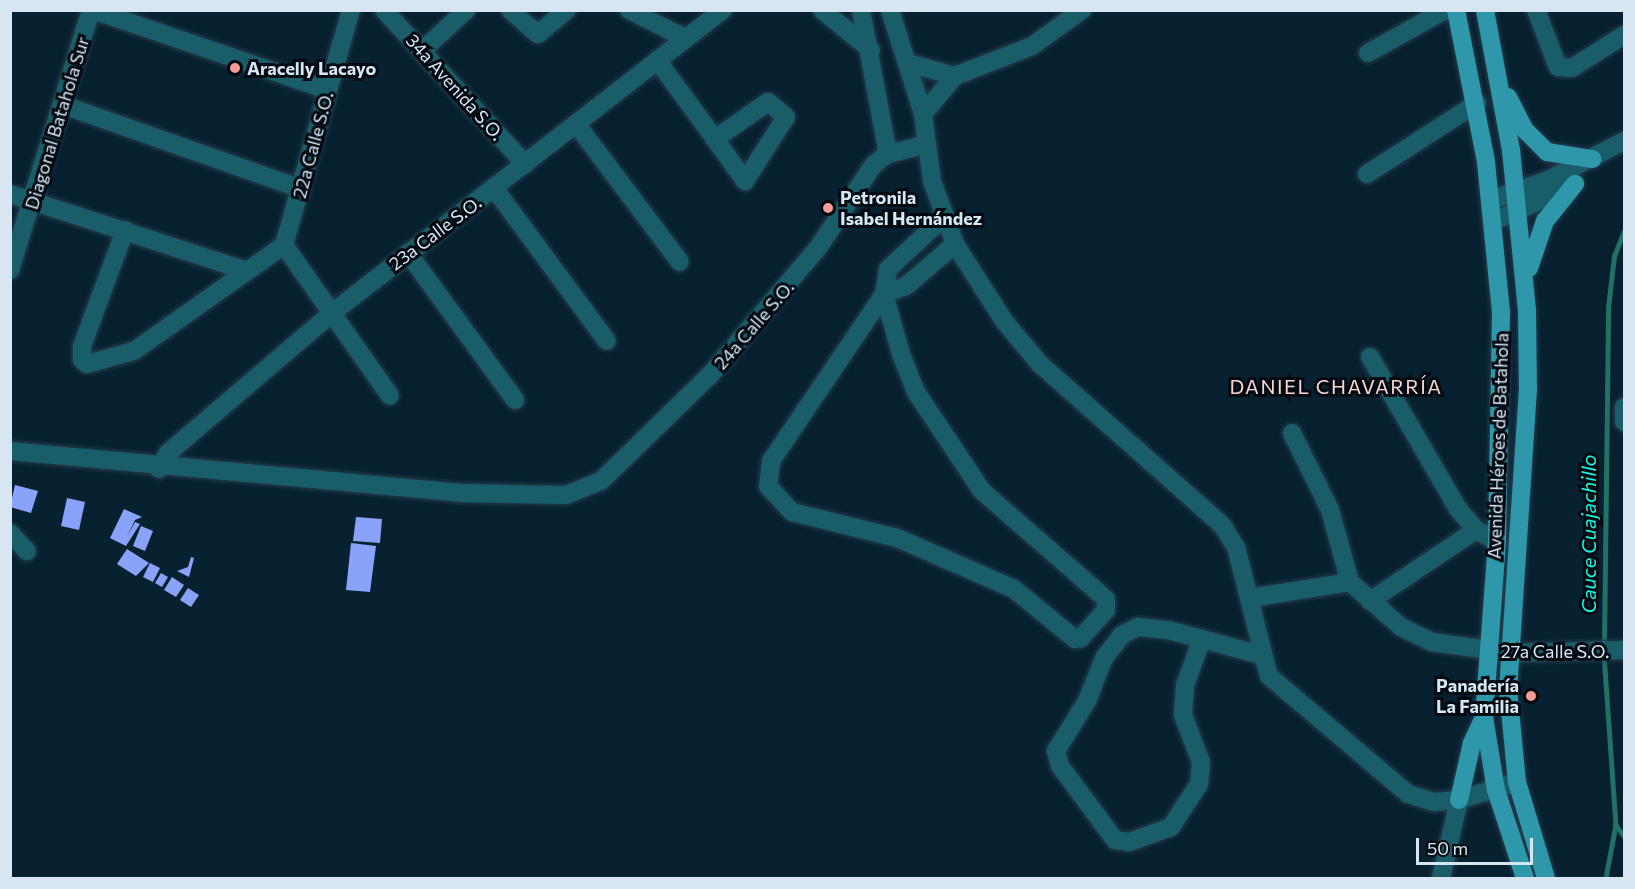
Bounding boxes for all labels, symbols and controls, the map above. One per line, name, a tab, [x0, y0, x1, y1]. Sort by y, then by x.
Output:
street label: 34a Avenida S.O.	[402, 30, 508, 144]
street label: Diagonal Batahola Sur	[20, 34, 94, 212]
place label: Aracelly Lacayo	[247, 57, 376, 79]
marker: Aracelly Lacayo	[228, 61, 242, 75]
street label: 22a Calle S.O.	[288, 89, 338, 201]
place label: Petronila Isabel Hernández	[840, 187, 982, 230]
street label: 23a Calle S.O.	[385, 191, 485, 275]
marker: Petronila Isabel Hernández	[821, 201, 835, 215]
street label: 24a Calle S.O.	[710, 276, 798, 374]
street label: Avenida Héroes de Batahola	[1483, 333, 1513, 559]
district label: DANIEL CHAVARRÍA	[1229, 374, 1443, 398]
water label: Cauce Cuajachillo	[1576, 454, 1600, 614]
street label: 27a Calle S.O.	[1501, 640, 1609, 662]
place label: Panadería La Familia	[1436, 675, 1519, 718]
marker: Panadería La Familia	[1524, 689, 1538, 703]
scale bar	[1419, 826, 1536, 864]
text: 50 m	[1427, 837, 1468, 859]

